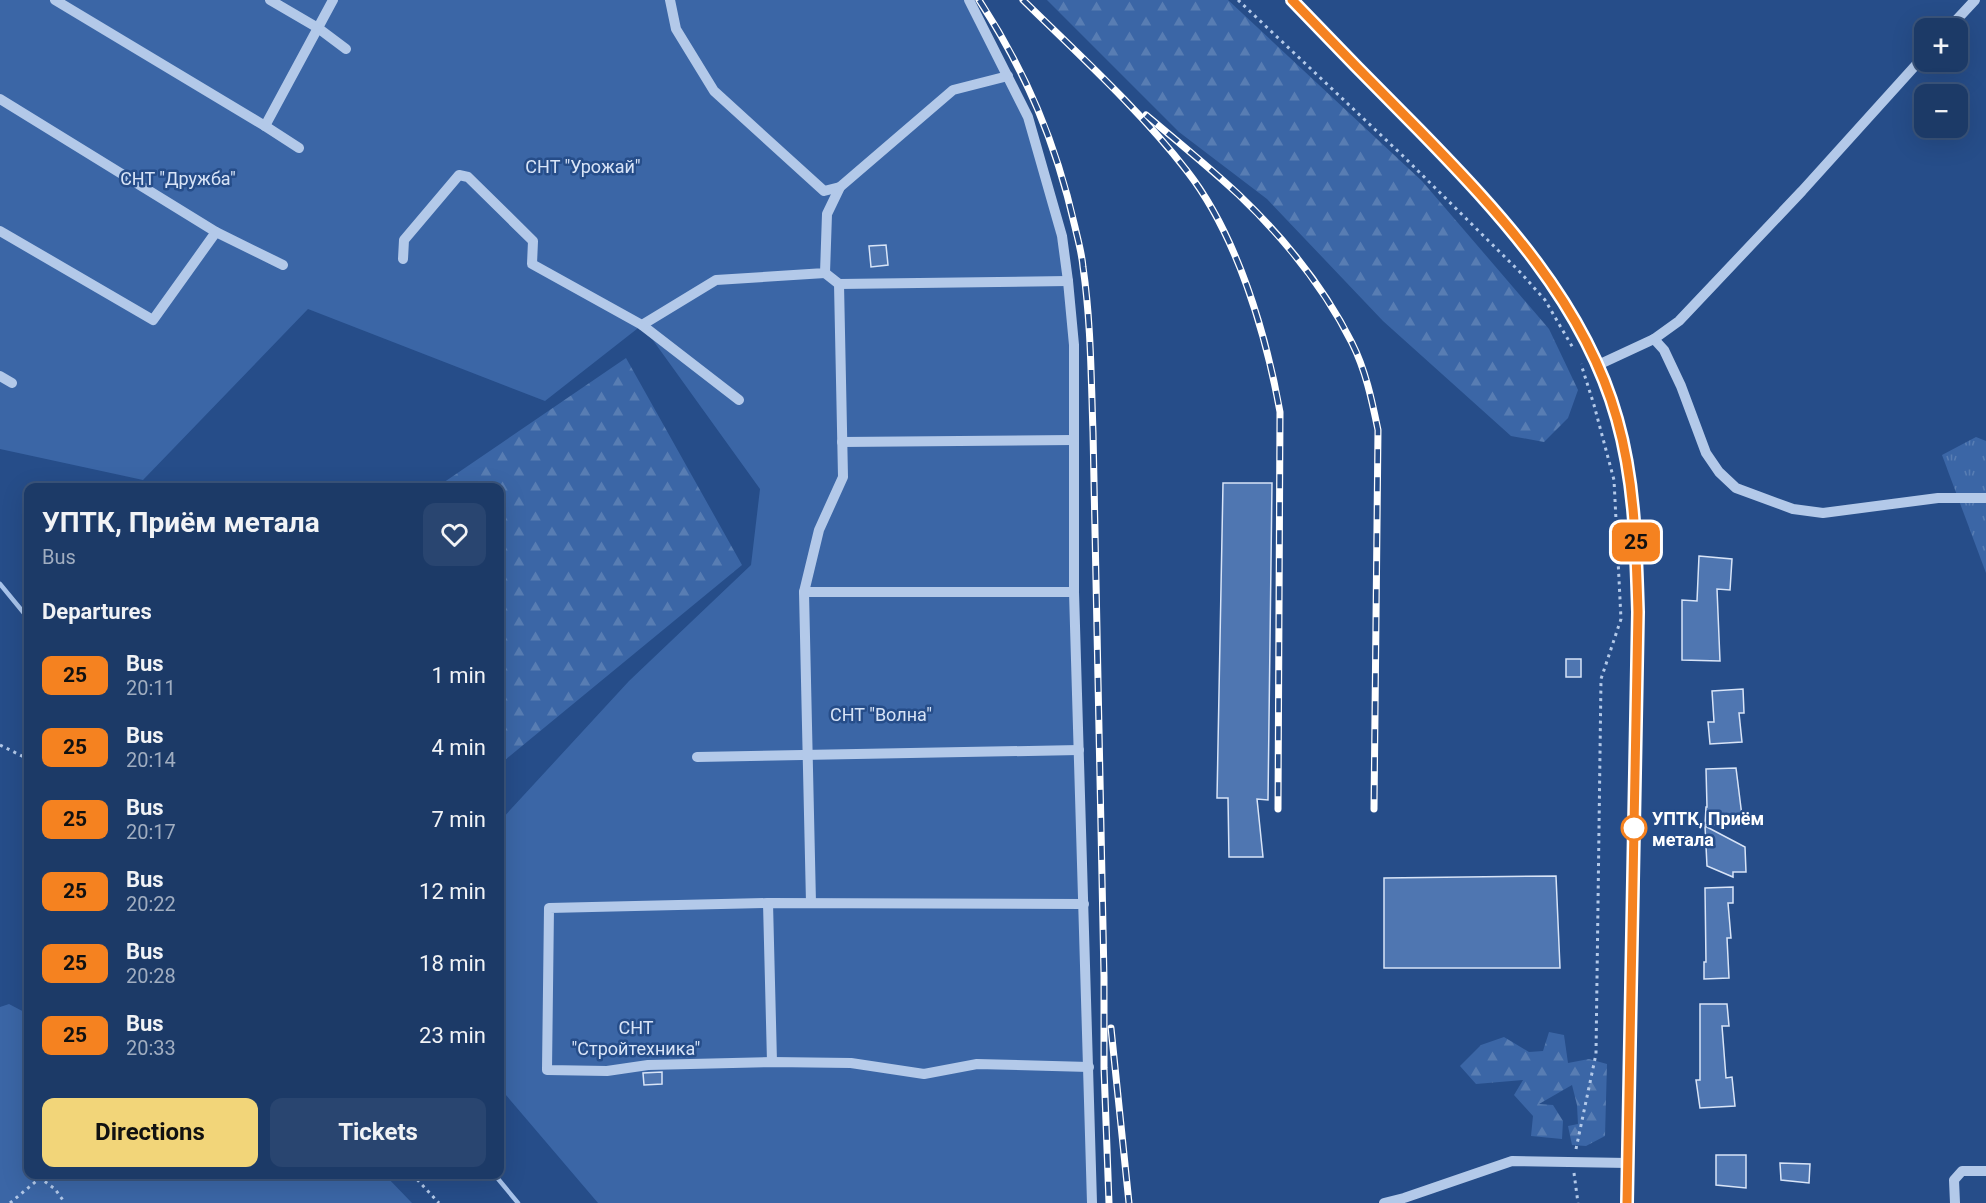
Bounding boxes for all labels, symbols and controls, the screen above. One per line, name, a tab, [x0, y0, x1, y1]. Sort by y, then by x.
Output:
map controls	[1914, 18, 1968, 138]
button: +	[1914, 18, 1968, 72]
button: −	[1914, 84, 1968, 138]
park label: СНТ "Урожай"	[525, 156, 641, 177]
park label: СНТ "Дружба"	[120, 168, 236, 189]
button: heart	[423, 503, 486, 566]
text: УПТК, Приём метала	[42, 506, 320, 539]
line badge: 25	[1609, 522, 1663, 562]
text: 25	[1624, 530, 1648, 554]
text: Bus	[42, 545, 76, 569]
text: Departures	[42, 599, 152, 624]
text: Bus	[126, 651, 164, 676]
text: 25	[63, 663, 87, 687]
text: 1 min	[431, 663, 486, 688]
text: 20:11	[126, 676, 176, 700]
park label: СНТ "Волна"	[830, 704, 932, 725]
text: Bus	[126, 723, 164, 748]
text: 25	[63, 735, 87, 759]
text: 4 min	[431, 735, 486, 760]
text: 20:14	[126, 748, 176, 772]
text: Bus	[126, 795, 164, 820]
text: 25	[63, 807, 87, 831]
text: 7 min	[431, 807, 486, 832]
place label: УПТК, Приём метала	[1652, 808, 1764, 850]
marker: УПТК, Приём метала	[1621, 815, 1647, 841]
text: 20:17	[126, 820, 176, 844]
text: Bus	[126, 867, 164, 892]
text: 25	[63, 879, 87, 903]
text: 12 min	[419, 879, 486, 904]
text: 20:22	[126, 892, 176, 916]
text: Bus	[126, 939, 164, 964]
text: 25	[63, 951, 87, 975]
text: 18 min	[419, 951, 486, 976]
text: 20:28	[126, 964, 176, 988]
text: Bus	[126, 1011, 164, 1036]
park label: СНТ "Стройтехника"	[572, 1017, 700, 1059]
text: 25	[63, 1023, 87, 1047]
text: 23 min	[419, 1023, 486, 1048]
text: 20:33	[126, 1036, 176, 1060]
button: Directions	[42, 1098, 258, 1167]
button: Tickets	[270, 1098, 486, 1167]

